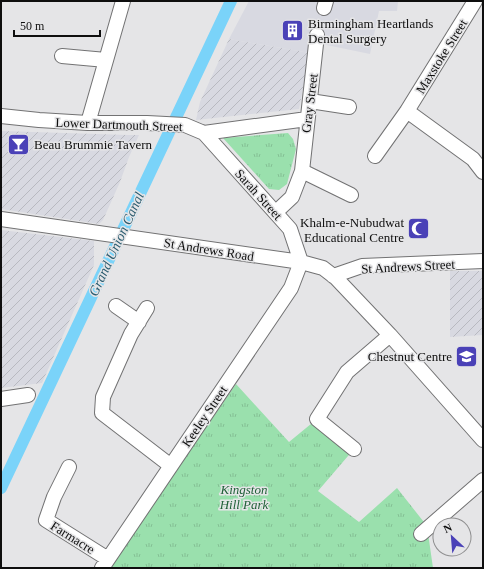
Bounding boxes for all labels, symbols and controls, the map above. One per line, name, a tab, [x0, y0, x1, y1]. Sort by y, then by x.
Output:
scale bar	[14, 12, 100, 38]
place label: Birmingham Heartlands Dental Surgery	[308, 16, 433, 46]
street label: Maxstoke Street	[413, 16, 470, 96]
building icon: Birmingham Heartlands Dental Surgery	[280, 17, 306, 43]
text: 50 m	[20, 19, 45, 33]
street label: Gray Street	[298, 72, 321, 134]
street label: Lower Dartmouth Street	[55, 115, 183, 134]
bar icon: Beau Brummie Tavern	[5, 131, 31, 157]
place label: Beau Brummie Tavern	[34, 137, 152, 152]
street label: Sarah Street	[232, 166, 286, 223]
water label: Grand Union Canal	[86, 190, 147, 298]
place label: Khalm-e-Nubudwat Educational Centre	[300, 215, 404, 245]
mosque icon: Khalm-e-Nubudwat Educational Centre	[406, 216, 432, 242]
street label: St Andrews Road	[163, 235, 256, 264]
street label: St Andrews Street	[361, 257, 456, 276]
school or university icon: Chestnut Centre	[454, 343, 480, 369]
place label: Chestnut Centre	[368, 349, 452, 364]
street label: Keeley Street	[179, 383, 231, 450]
park label: Kingston Hill Park	[219, 482, 269, 512]
north arrow	[432, 517, 472, 557]
street label: Farmacre	[48, 518, 98, 557]
text: N	[441, 521, 454, 535]

